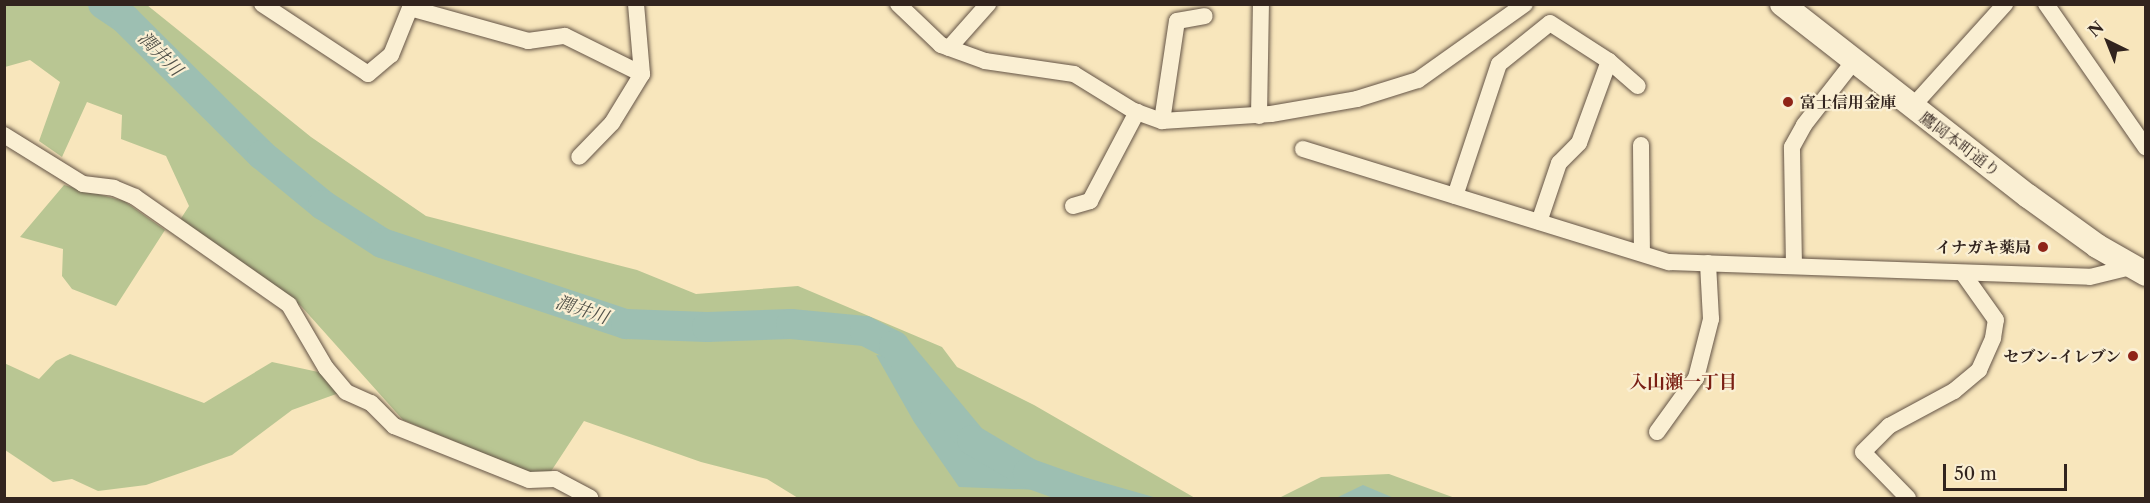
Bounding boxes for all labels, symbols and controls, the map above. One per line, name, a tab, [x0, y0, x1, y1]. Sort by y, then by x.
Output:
north arrow	[2078, 12, 2138, 72]
text: N	[2084, 17, 2108, 41]
water label: 潤井川	[133, 27, 187, 81]
place label: 富士信用金庫	[1800, 92, 1896, 112]
marker: 富士信用金庫	[1781, 95, 1795, 109]
street label: 鷹岡本町通り	[1916, 107, 2004, 181]
place label: イナガキ薬局	[1935, 237, 2031, 257]
marker: イナガキ薬局	[2036, 240, 2050, 254]
water label: 潤井川	[553, 291, 611, 329]
place label: セブン-イレブン	[2002, 346, 2121, 366]
marker: セブン-イレブン	[2126, 349, 2140, 363]
district label: 入山瀬一丁目	[1629, 371, 1737, 393]
scale bar	[1946, 452, 2070, 490]
text: 50 m	[1954, 463, 1997, 485]

